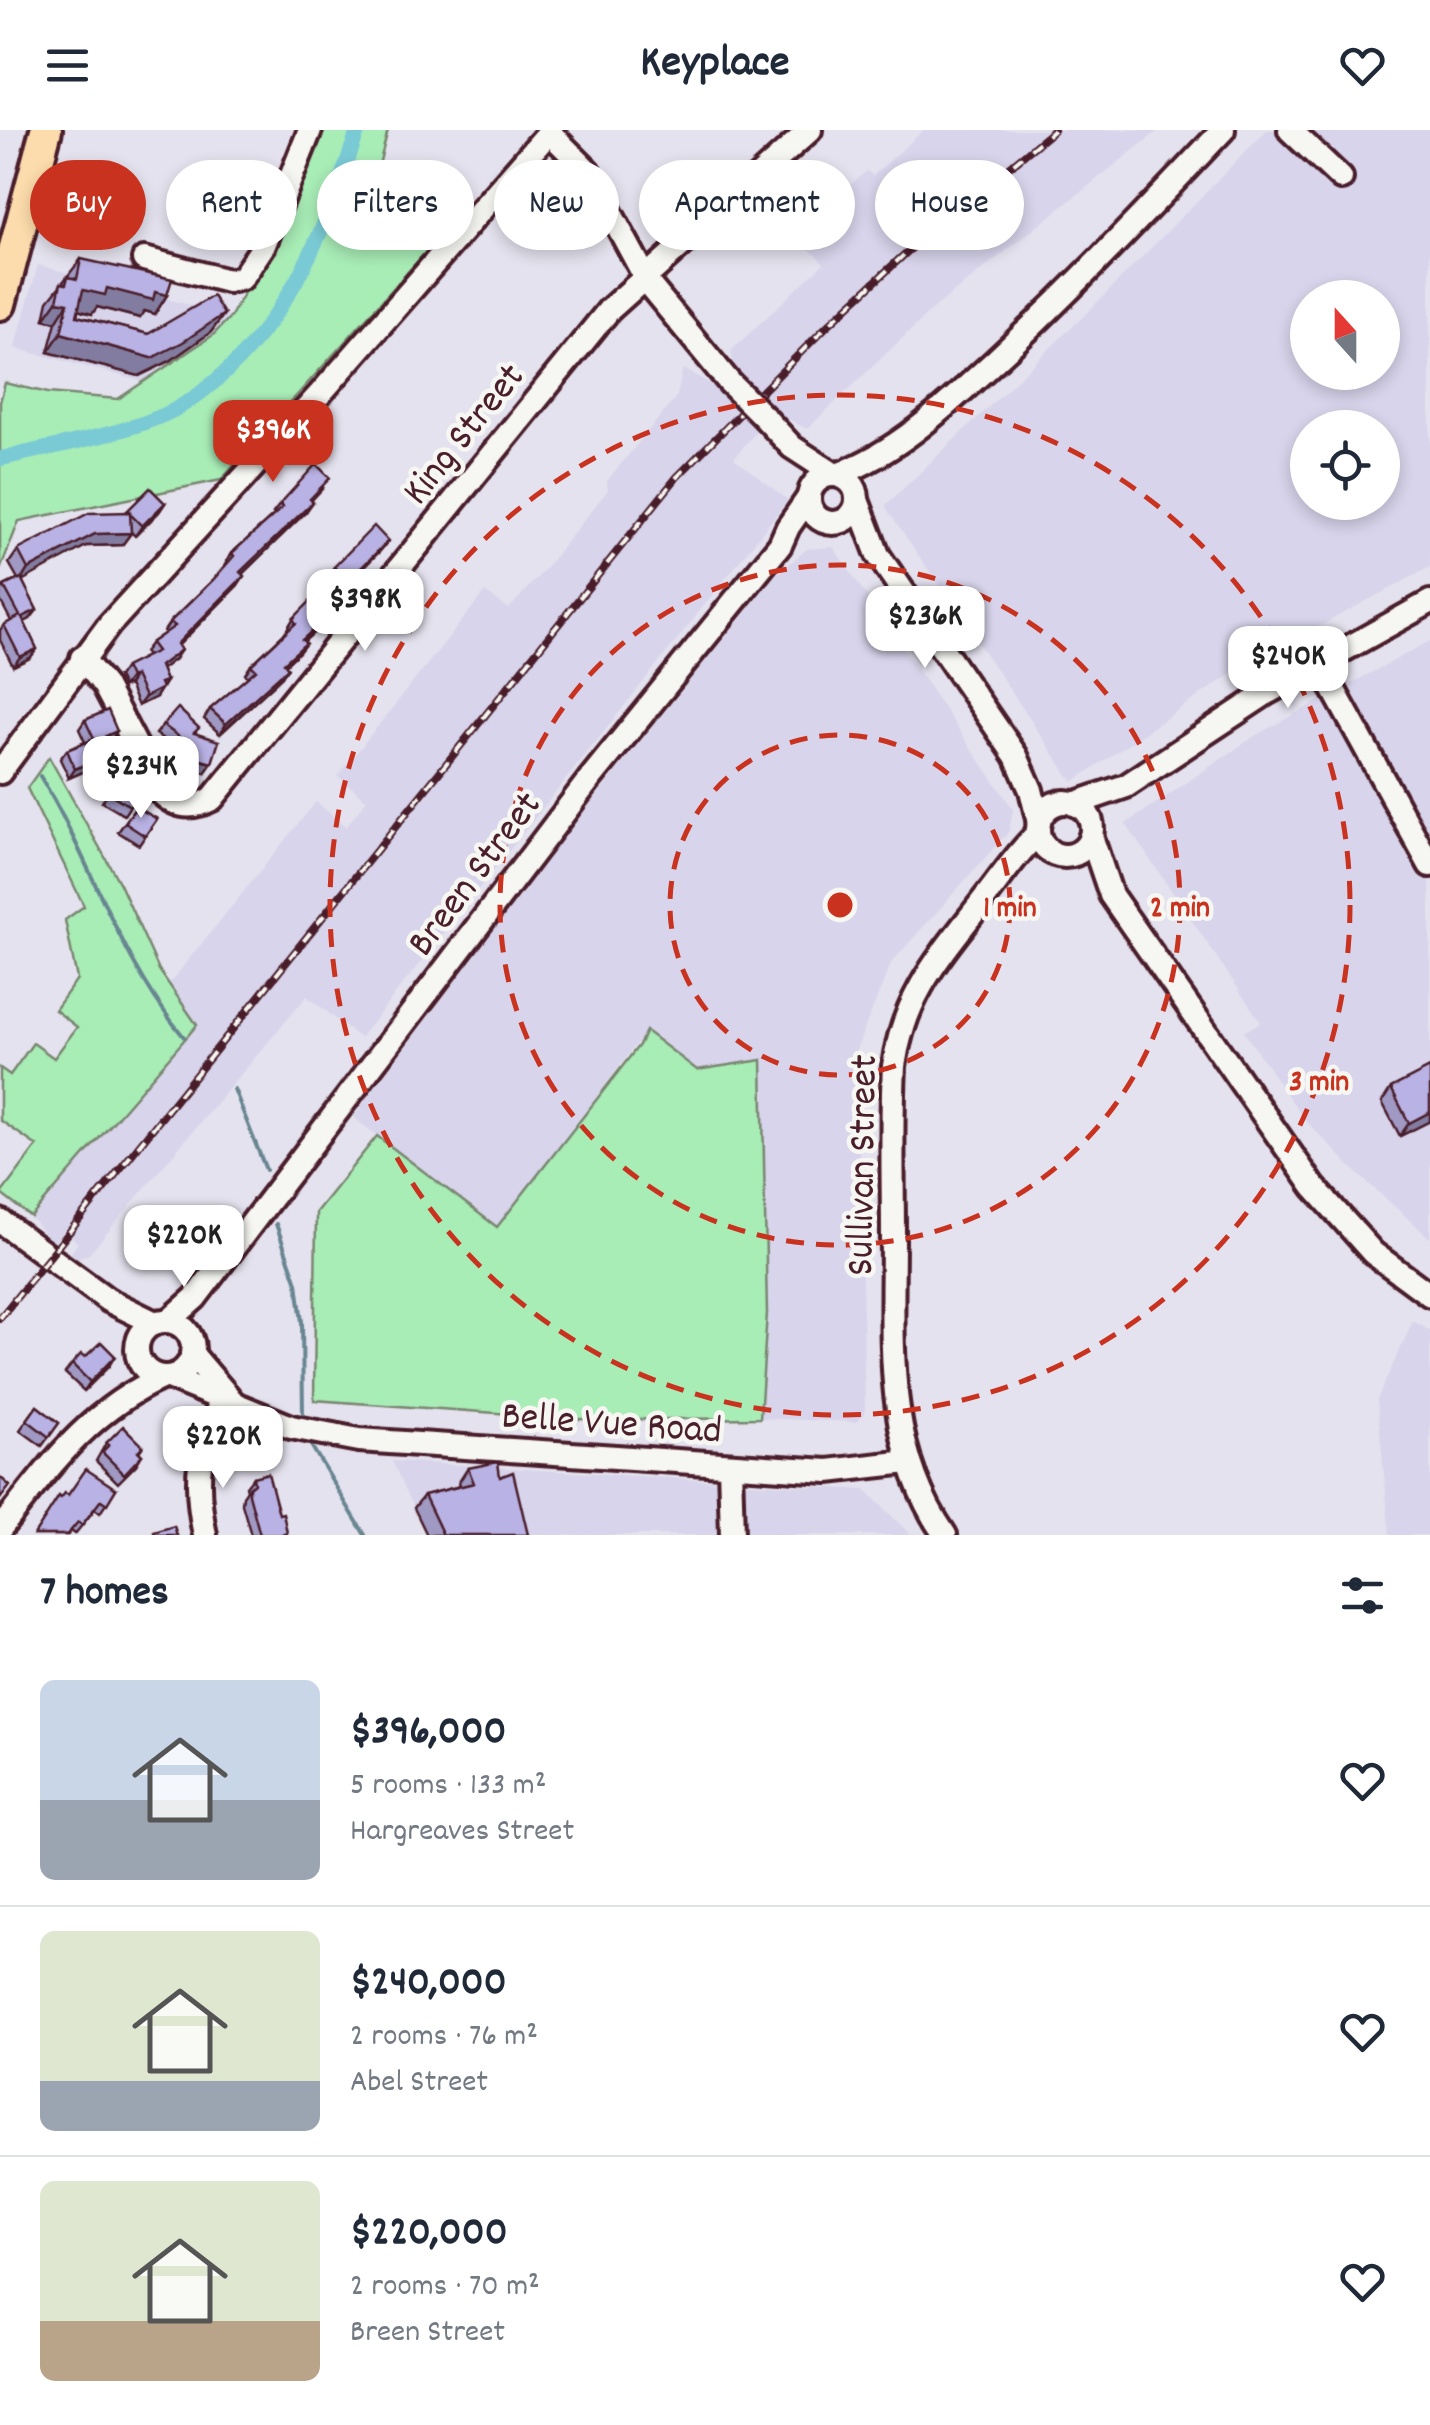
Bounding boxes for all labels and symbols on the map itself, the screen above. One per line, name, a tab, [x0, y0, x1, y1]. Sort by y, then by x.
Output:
north arrow	[1290, 280, 1400, 390]
street label: King Street	[391, 353, 541, 519]
pin: $396K	[203, 400, 343, 485]
pin: $398K	[295, 569, 435, 654]
pin: $236K	[855, 586, 995, 671]
pin: $240K	[1218, 626, 1358, 711]
pin: $234K	[71, 736, 211, 821]
street label: Breen Street	[396, 781, 558, 970]
centre of rings	[822, 887, 858, 923]
text: 1 min	[983, 889, 1037, 932]
text: 2 min	[1150, 889, 1210, 932]
street label: Sullivan Street	[835, 1054, 896, 1276]
text: 3 min	[1289, 1063, 1349, 1106]
pin: $220K	[114, 1205, 254, 1290]
street label: Belle Vue Road	[500, 1390, 723, 1463]
pin: $220K	[153, 1406, 293, 1491]

